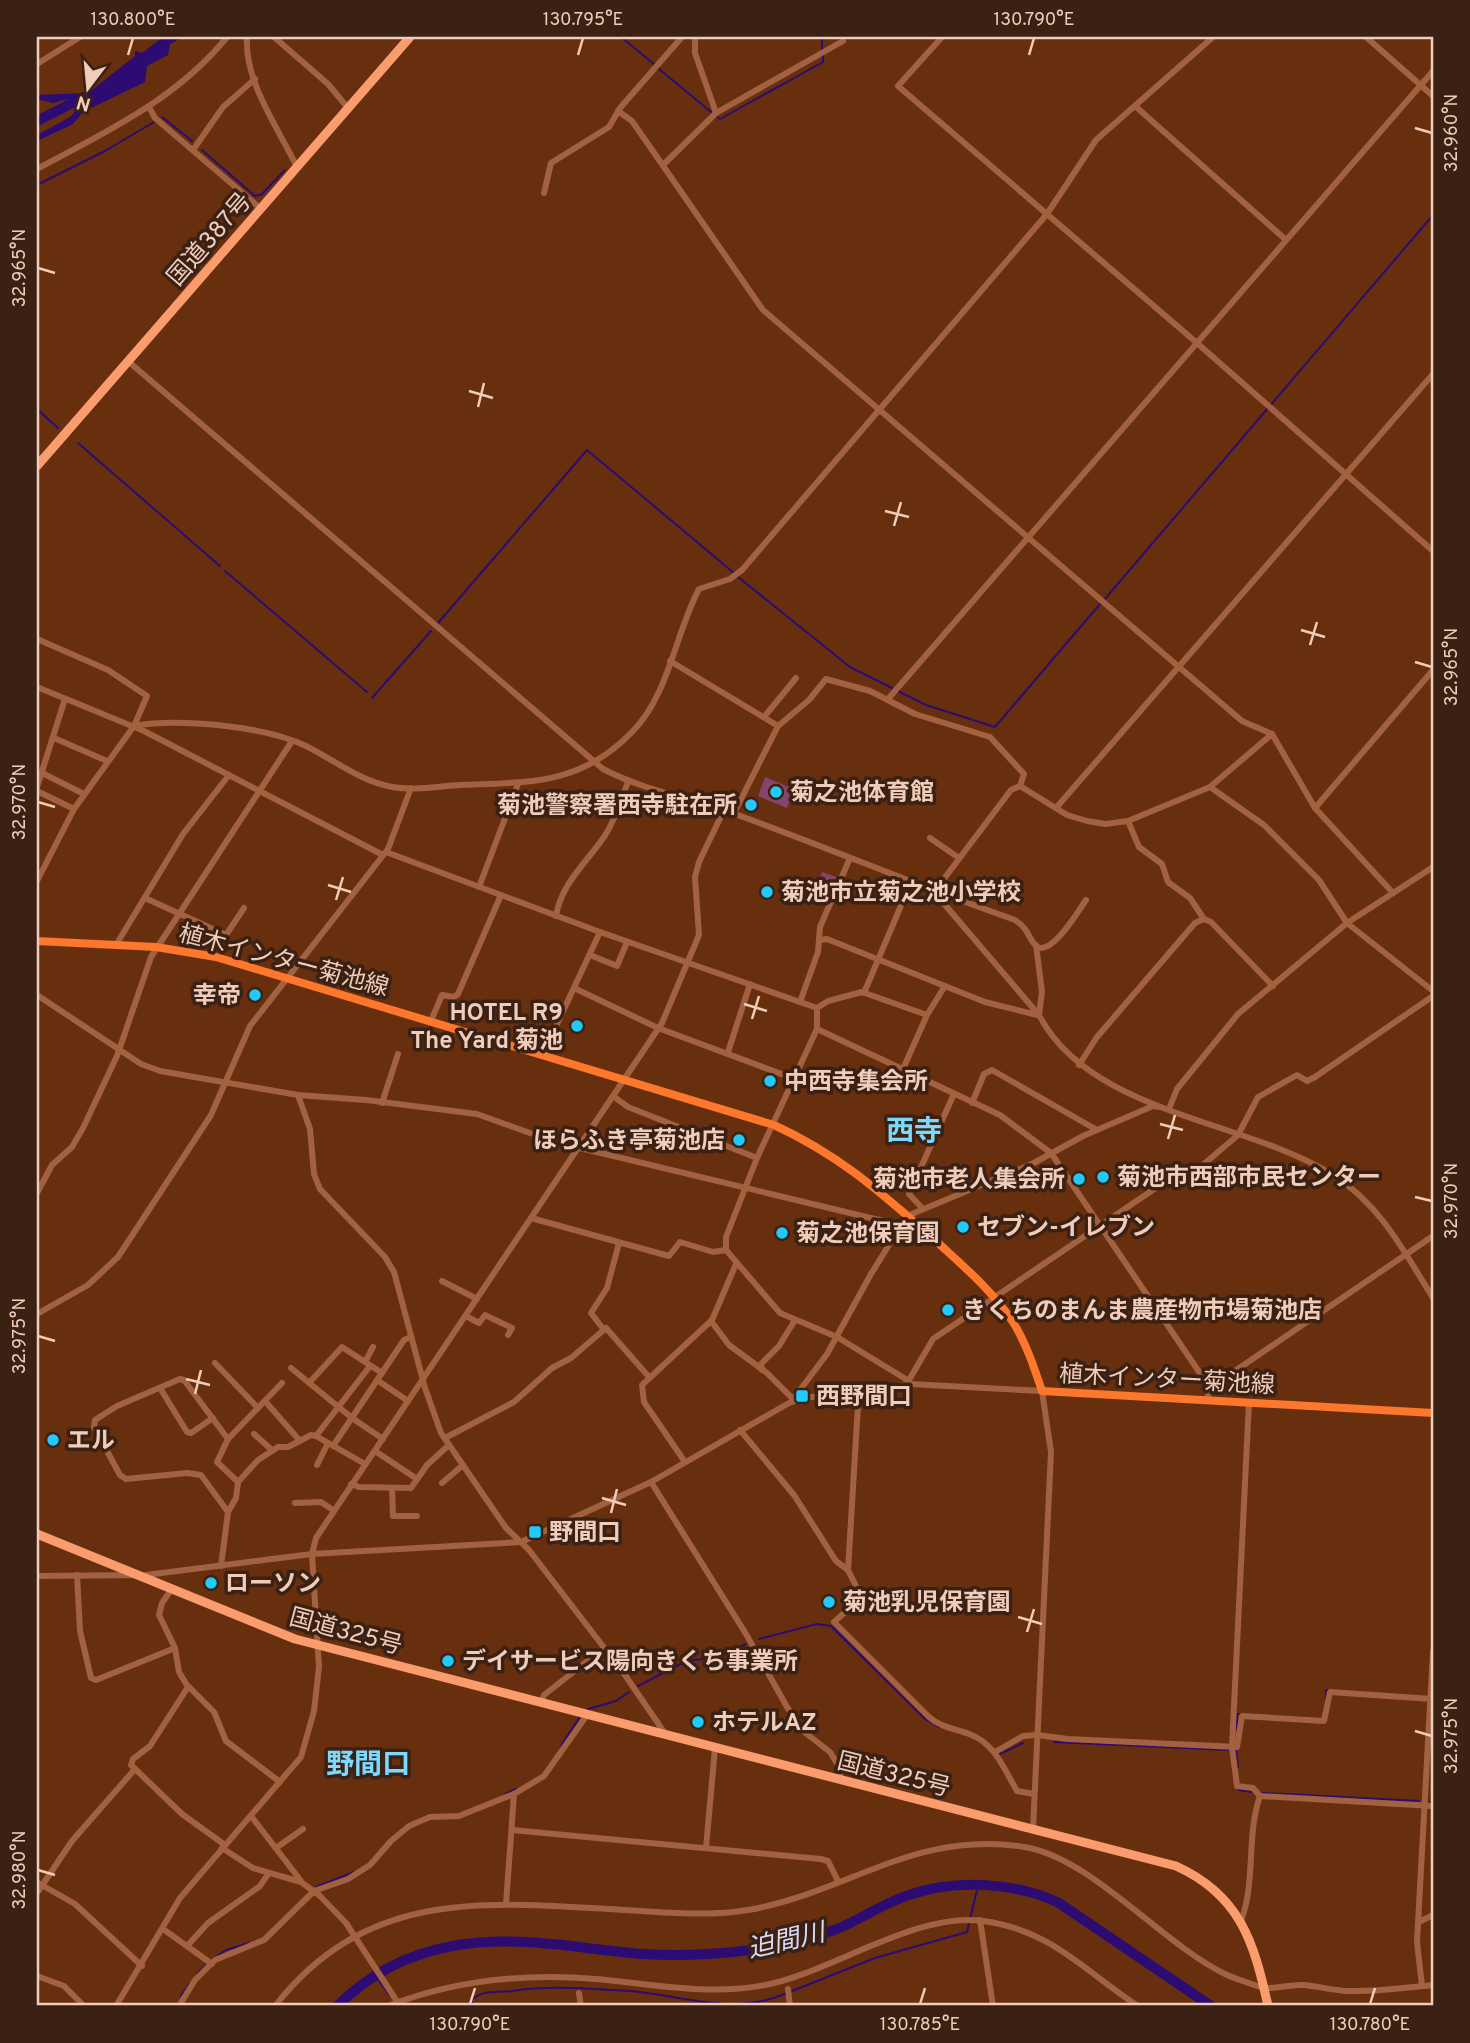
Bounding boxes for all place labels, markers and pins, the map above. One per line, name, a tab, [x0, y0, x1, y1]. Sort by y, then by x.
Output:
place label: 菊之池体育館	[790, 779, 934, 809]
marker: 菊之池体育館	[768, 784, 784, 800]
place label: 菊池警察署西寺駐在所	[497, 792, 737, 822]
marker: 菊池警察署西寺駐在所	[743, 797, 759, 813]
place label: 菊池市立菊之池小学校	[781, 879, 1021, 909]
marker: 菊池市立菊之池小学校	[759, 884, 775, 900]
place label: 幸帝	[193, 982, 241, 1012]
marker: 幸帝	[247, 987, 263, 1003]
place label: HOTEL R9 The Yard 菊池	[411, 999, 563, 1057]
marker: HOTEL R9 The Yard 菊池	[569, 1018, 585, 1034]
place label: 中西寺集会所	[784, 1068, 928, 1098]
marker: 中西寺集会所	[762, 1073, 778, 1089]
place label: ほらふき亭菊池店	[533, 1127, 725, 1157]
marker: ほらふき亭菊池店	[731, 1132, 747, 1148]
place label: 菊池市西部市民センター	[1117, 1164, 1381, 1194]
place label: 菊池市老人集会所	[873, 1166, 1065, 1196]
marker: 菊池市西部市民センター	[1095, 1169, 1111, 1185]
marker: 菊池市老人集会所	[1071, 1171, 1087, 1187]
place label: セブン-イレブン	[977, 1214, 1155, 1244]
marker: セブン-イレブン	[955, 1219, 971, 1235]
place label: 菊之池保育園	[796, 1220, 940, 1250]
marker: 菊之池保育園	[774, 1225, 790, 1241]
place label: きくちのまんま農産物市場菊池店	[962, 1297, 1322, 1327]
marker: きくちのまんま農産物市場菊池店	[940, 1302, 956, 1318]
place label: 西野間口	[816, 1383, 912, 1413]
marker: 西野間口	[794, 1388, 810, 1404]
place label: エル	[67, 1427, 115, 1457]
marker: エル	[45, 1432, 61, 1448]
place label: 野間口	[549, 1519, 621, 1549]
marker: 野間口	[527, 1524, 543, 1540]
place label: ローソン	[225, 1570, 321, 1600]
marker: ローソン	[203, 1575, 219, 1591]
place label: 菊池乳児保育園	[843, 1589, 1011, 1619]
marker: 菊池乳児保育園	[821, 1594, 837, 1610]
place label: デイサービス陽向きくち事業所	[462, 1648, 798, 1678]
marker: デイサービス陽向きくち事業所	[440, 1653, 456, 1669]
place label: ホテルAZ	[712, 1709, 817, 1739]
marker: ホテルAZ	[690, 1714, 706, 1730]

